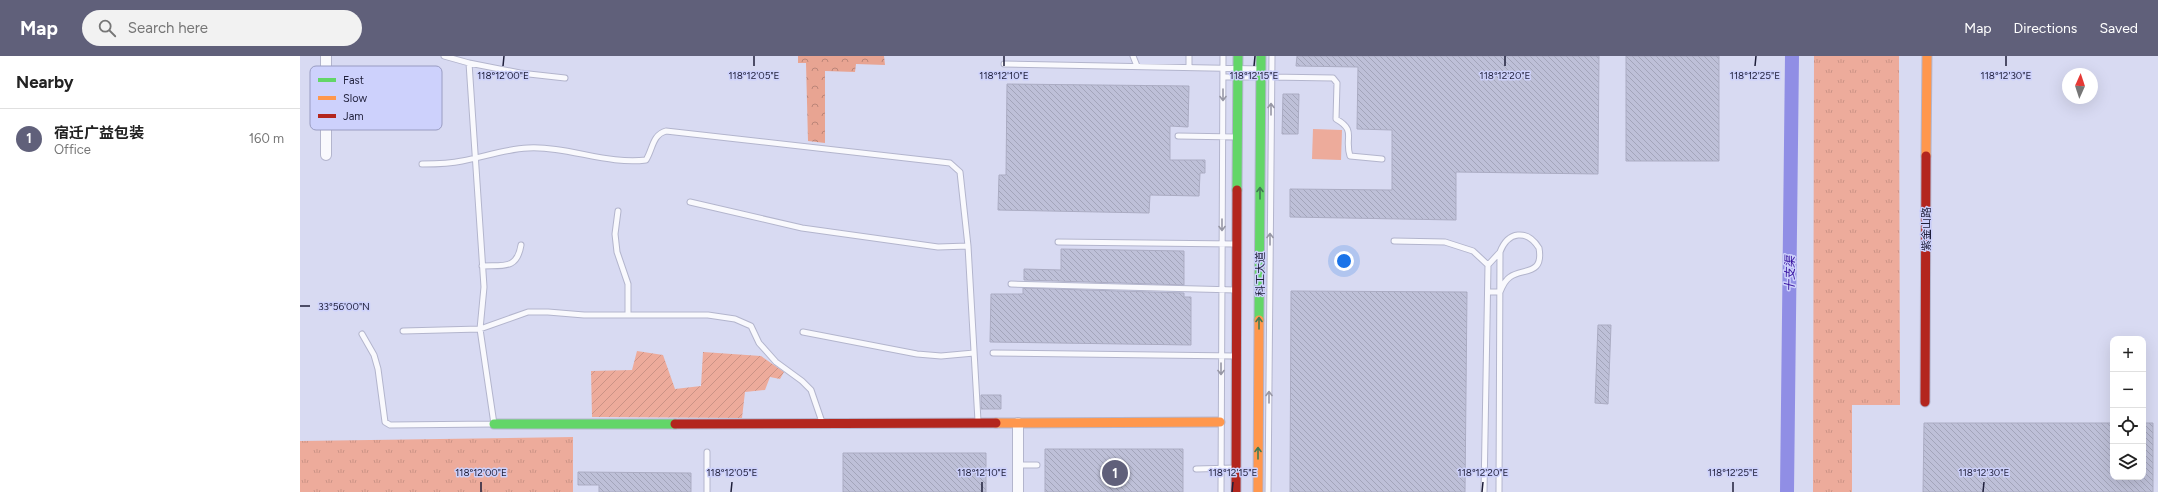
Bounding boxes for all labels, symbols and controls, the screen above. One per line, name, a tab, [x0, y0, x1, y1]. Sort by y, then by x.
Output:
search box	[82, 10, 362, 46]
text: Map	[20, 17, 58, 40]
icon: search	[96, 17, 118, 39]
text: Search here	[128, 19, 208, 37]
text: Map	[1964, 20, 1992, 37]
text: Directions	[2014, 20, 2077, 37]
text: Saved	[2099, 20, 2138, 37]
legend	[310, 66, 442, 130]
north arrow	[2062, 68, 2098, 104]
text: 118°12'00"E	[477, 69, 529, 82]
text: 118°12'05"E	[728, 69, 780, 82]
text: 118°12'10"E	[979, 69, 1029, 82]
text: 118°12'15"E	[1230, 69, 1278, 82]
text: 118°12'20"E	[1480, 69, 1531, 82]
text: 118°12'25"E	[1730, 69, 1780, 82]
text: 118°12'30"E	[1981, 69, 2031, 82]
text: Nearby	[16, 72, 74, 92]
text: Fast	[343, 74, 364, 87]
one-way arrow	[1219, 88, 1227, 101]
text: Slow	[343, 92, 367, 105]
one-way arrow	[1268, 103, 1275, 116]
text: Jam	[343, 110, 364, 123]
text: 宿迁广益包装	[54, 124, 144, 142]
text: 1	[26, 131, 32, 146]
text: 160 m	[249, 131, 284, 146]
text: Office	[54, 142, 91, 157]
one-way arrow	[1256, 187, 1264, 200]
street label: 紫金山路	[1920, 207, 1933, 251]
one-way arrow	[1218, 218, 1226, 231]
one-way arrow	[1266, 233, 1274, 246]
your location	[1334, 251, 1354, 271]
street label: 科工大道	[1254, 252, 1267, 296]
water label: 十支渠	[1783, 254, 1797, 292]
text: 33°56'00"N	[318, 300, 370, 313]
one-way arrow	[1255, 317, 1263, 330]
map controls	[2110, 336, 2146, 480]
button: +	[2110, 336, 2146, 372]
one-way arrow	[1217, 362, 1225, 375]
button: −	[2110, 372, 2146, 408]
one-way arrow	[1265, 391, 1273, 404]
button: locate	[2110, 408, 2146, 444]
button: layers	[2110, 444, 2146, 480]
one-way arrow	[1254, 447, 1262, 460]
pin: 1	[1102, 458, 1128, 488]
text: 118°12'00"E	[455, 466, 507, 479]
text: 118°12'05"E	[706, 466, 758, 479]
text: 118°12'10"E	[957, 466, 1007, 479]
text: 118°12'15"E	[1209, 466, 1257, 479]
text: 118°12'20"E	[1458, 466, 1509, 479]
text: 118°12'25"E	[1708, 466, 1758, 479]
text: 118°12'30"E	[1959, 466, 2009, 479]

